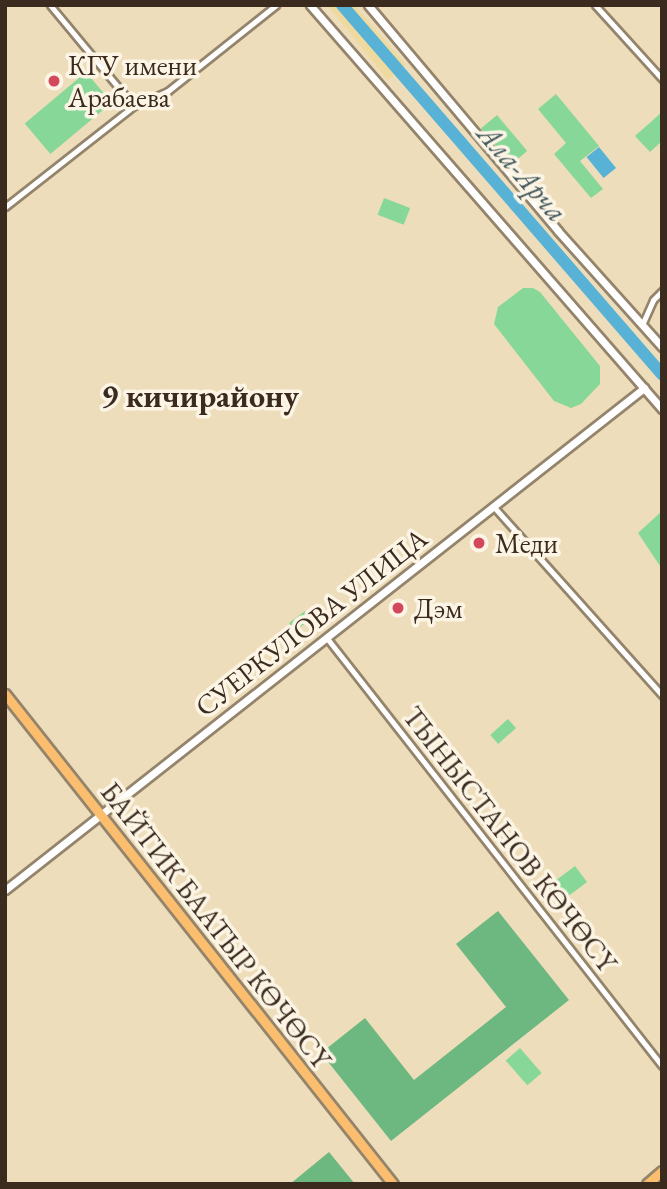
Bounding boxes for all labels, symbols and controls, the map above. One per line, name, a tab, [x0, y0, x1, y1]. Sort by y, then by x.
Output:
place label: КГУ имени Арабаева	[68, 48, 197, 114]
marker: КГУ имени Арабаева	[46, 73, 62, 89]
water label: Ала-Арча	[470, 116, 574, 230]
district label: 9 кичирайону	[101, 377, 299, 415]
street label: СУЕРКУЛОВА УЛИЦА	[188, 521, 434, 723]
place label: Меди	[495, 526, 558, 560]
marker: Меди	[469, 533, 489, 553]
place label: Дэм	[414, 591, 462, 625]
marker: Дэм	[388, 598, 408, 618]
street label: ТЫНЫСТАНОВ КӨЧӨСҮ	[396, 700, 624, 978]
street label: БАЙТИК БААТЫР КӨЧӨСҮ	[94, 775, 338, 1075]

